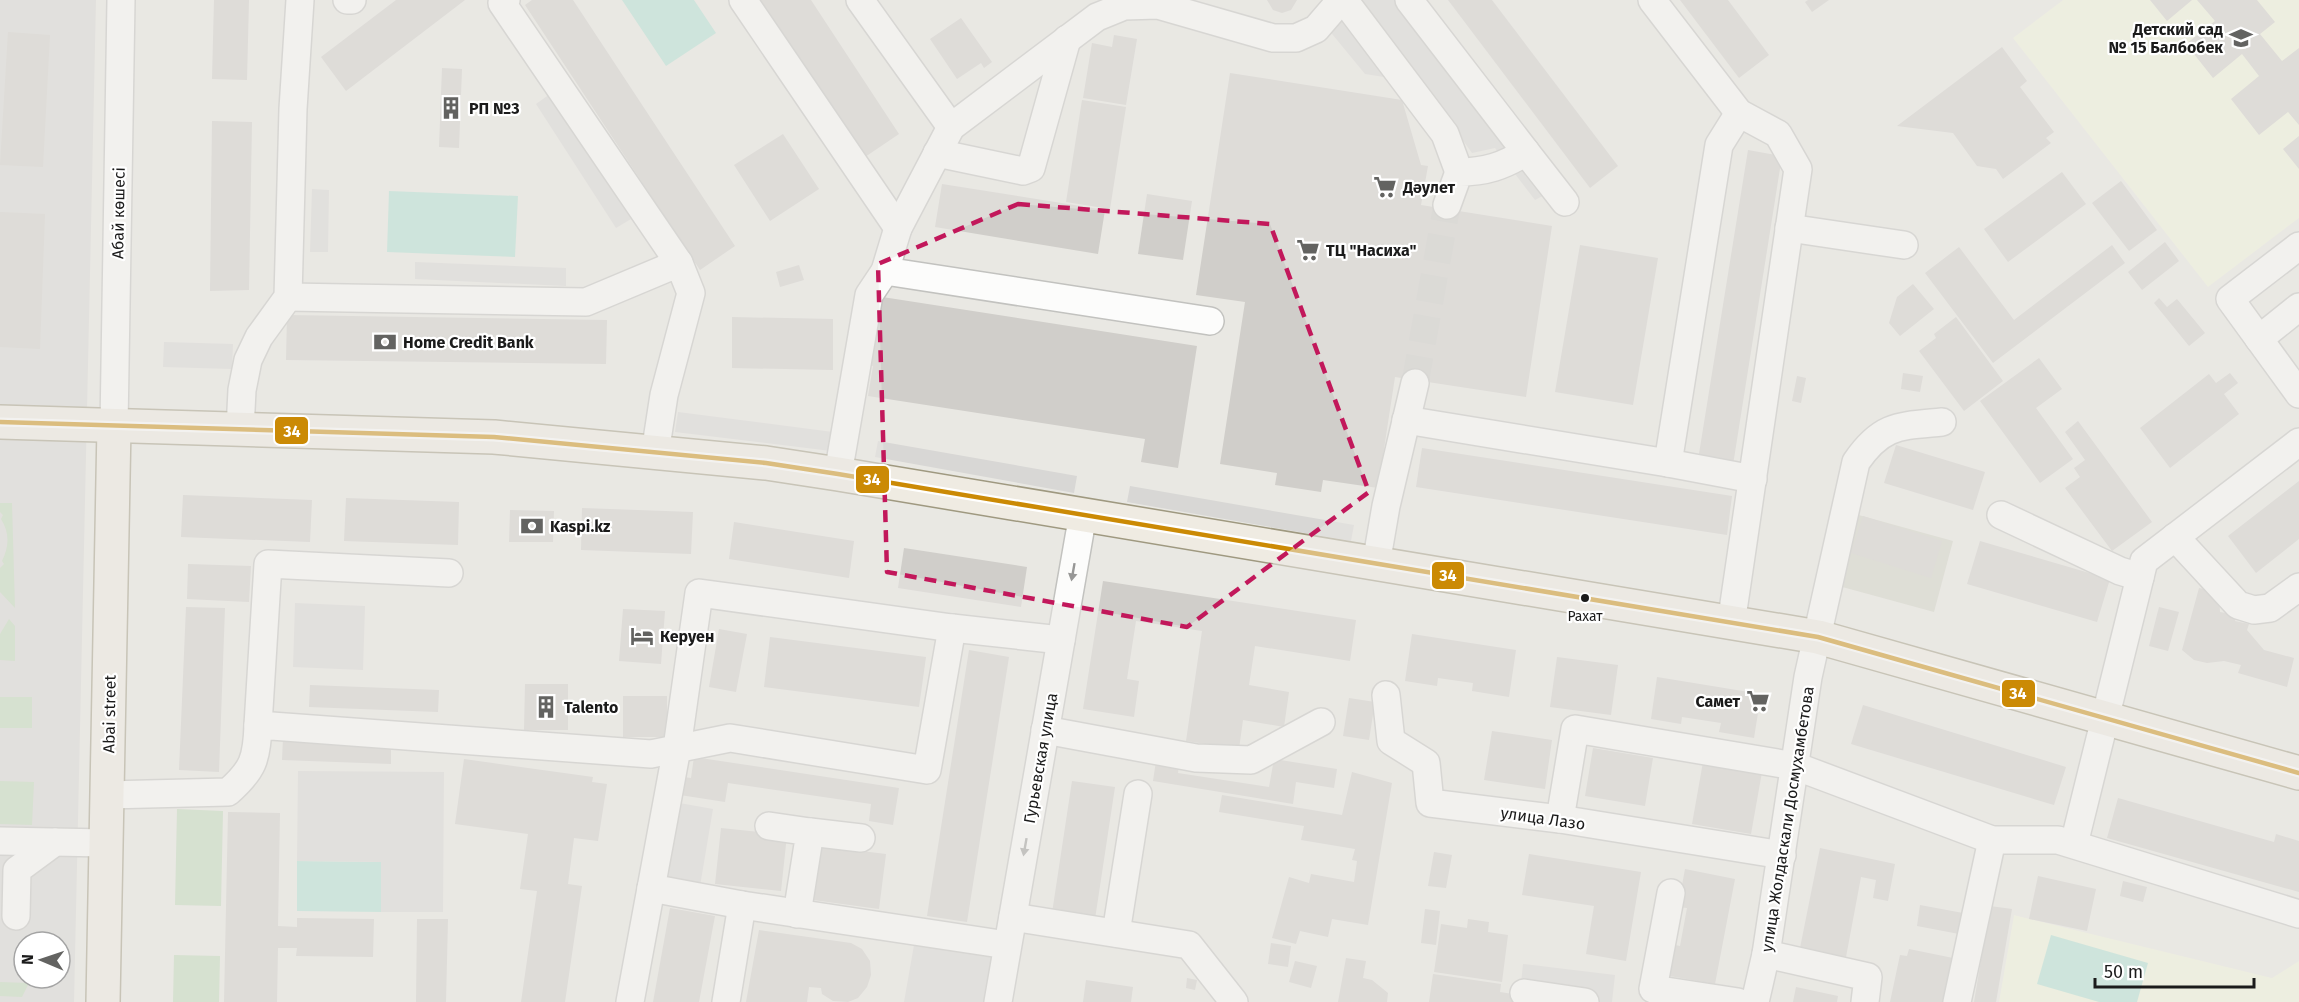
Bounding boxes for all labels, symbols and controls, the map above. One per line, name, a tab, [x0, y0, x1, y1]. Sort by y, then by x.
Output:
place label: Детский сад № 15 Балбобек	[2109, 20, 2223, 57]
school or university icon: Детский сад № 15 Балбобек	[2228, 25, 2254, 51]
building icon: РП №3	[438, 95, 464, 121]
place label: РП №3	[469, 99, 519, 118]
street label: Абай көшесі	[108, 167, 129, 259]
supermarket icon: Дәулет	[1372, 174, 1398, 200]
place label: Дәулет	[1402, 178, 1455, 197]
supermarket icon: ТЦ "Насиха"	[1295, 237, 1321, 263]
place label: ТЦ "Насиха"	[1326, 241, 1417, 260]
bank icon: Home Credit Bank	[372, 329, 398, 355]
place label: Home Credit Bank	[403, 333, 534, 352]
line badge: 34	[274, 416, 309, 445]
text: 34	[282, 422, 301, 441]
line badge: 34	[855, 465, 890, 494]
text: 34	[862, 470, 881, 489]
bank icon: Kaspi.kz	[519, 513, 545, 539]
place label: Kaspi.kz	[550, 517, 611, 536]
line badge: 34	[1431, 561, 1465, 590]
one-way arrow	[1068, 562, 1077, 581]
text: 34	[1438, 566, 1457, 585]
marker: Рахат	[1579, 592, 1591, 604]
place label: Рахат	[1567, 608, 1603, 625]
hotel icon: Керуен	[629, 623, 655, 649]
place label: Керуен	[660, 627, 714, 646]
street label: Abai street	[99, 675, 120, 753]
line badge: 34	[2001, 679, 2036, 708]
text: 34	[2008, 684, 2027, 703]
street label: улица Жолдаскали Досмухамбетова	[1757, 685, 1818, 953]
supermarket icon: Самет	[1745, 688, 1771, 714]
street label: Гурьевская улица	[1020, 691, 1061, 825]
place label: Самет	[1695, 692, 1740, 711]
building icon: Talento	[533, 694, 559, 720]
place label: Talento	[564, 698, 618, 717]
street label: улица Лазо	[1499, 803, 1587, 834]
one-way arrow	[1020, 837, 1029, 856]
north arrow	[12, 930, 72, 990]
scale bar	[2095, 951, 2254, 989]
text: N	[18, 954, 37, 965]
text: 50 m	[2104, 961, 2143, 983]

